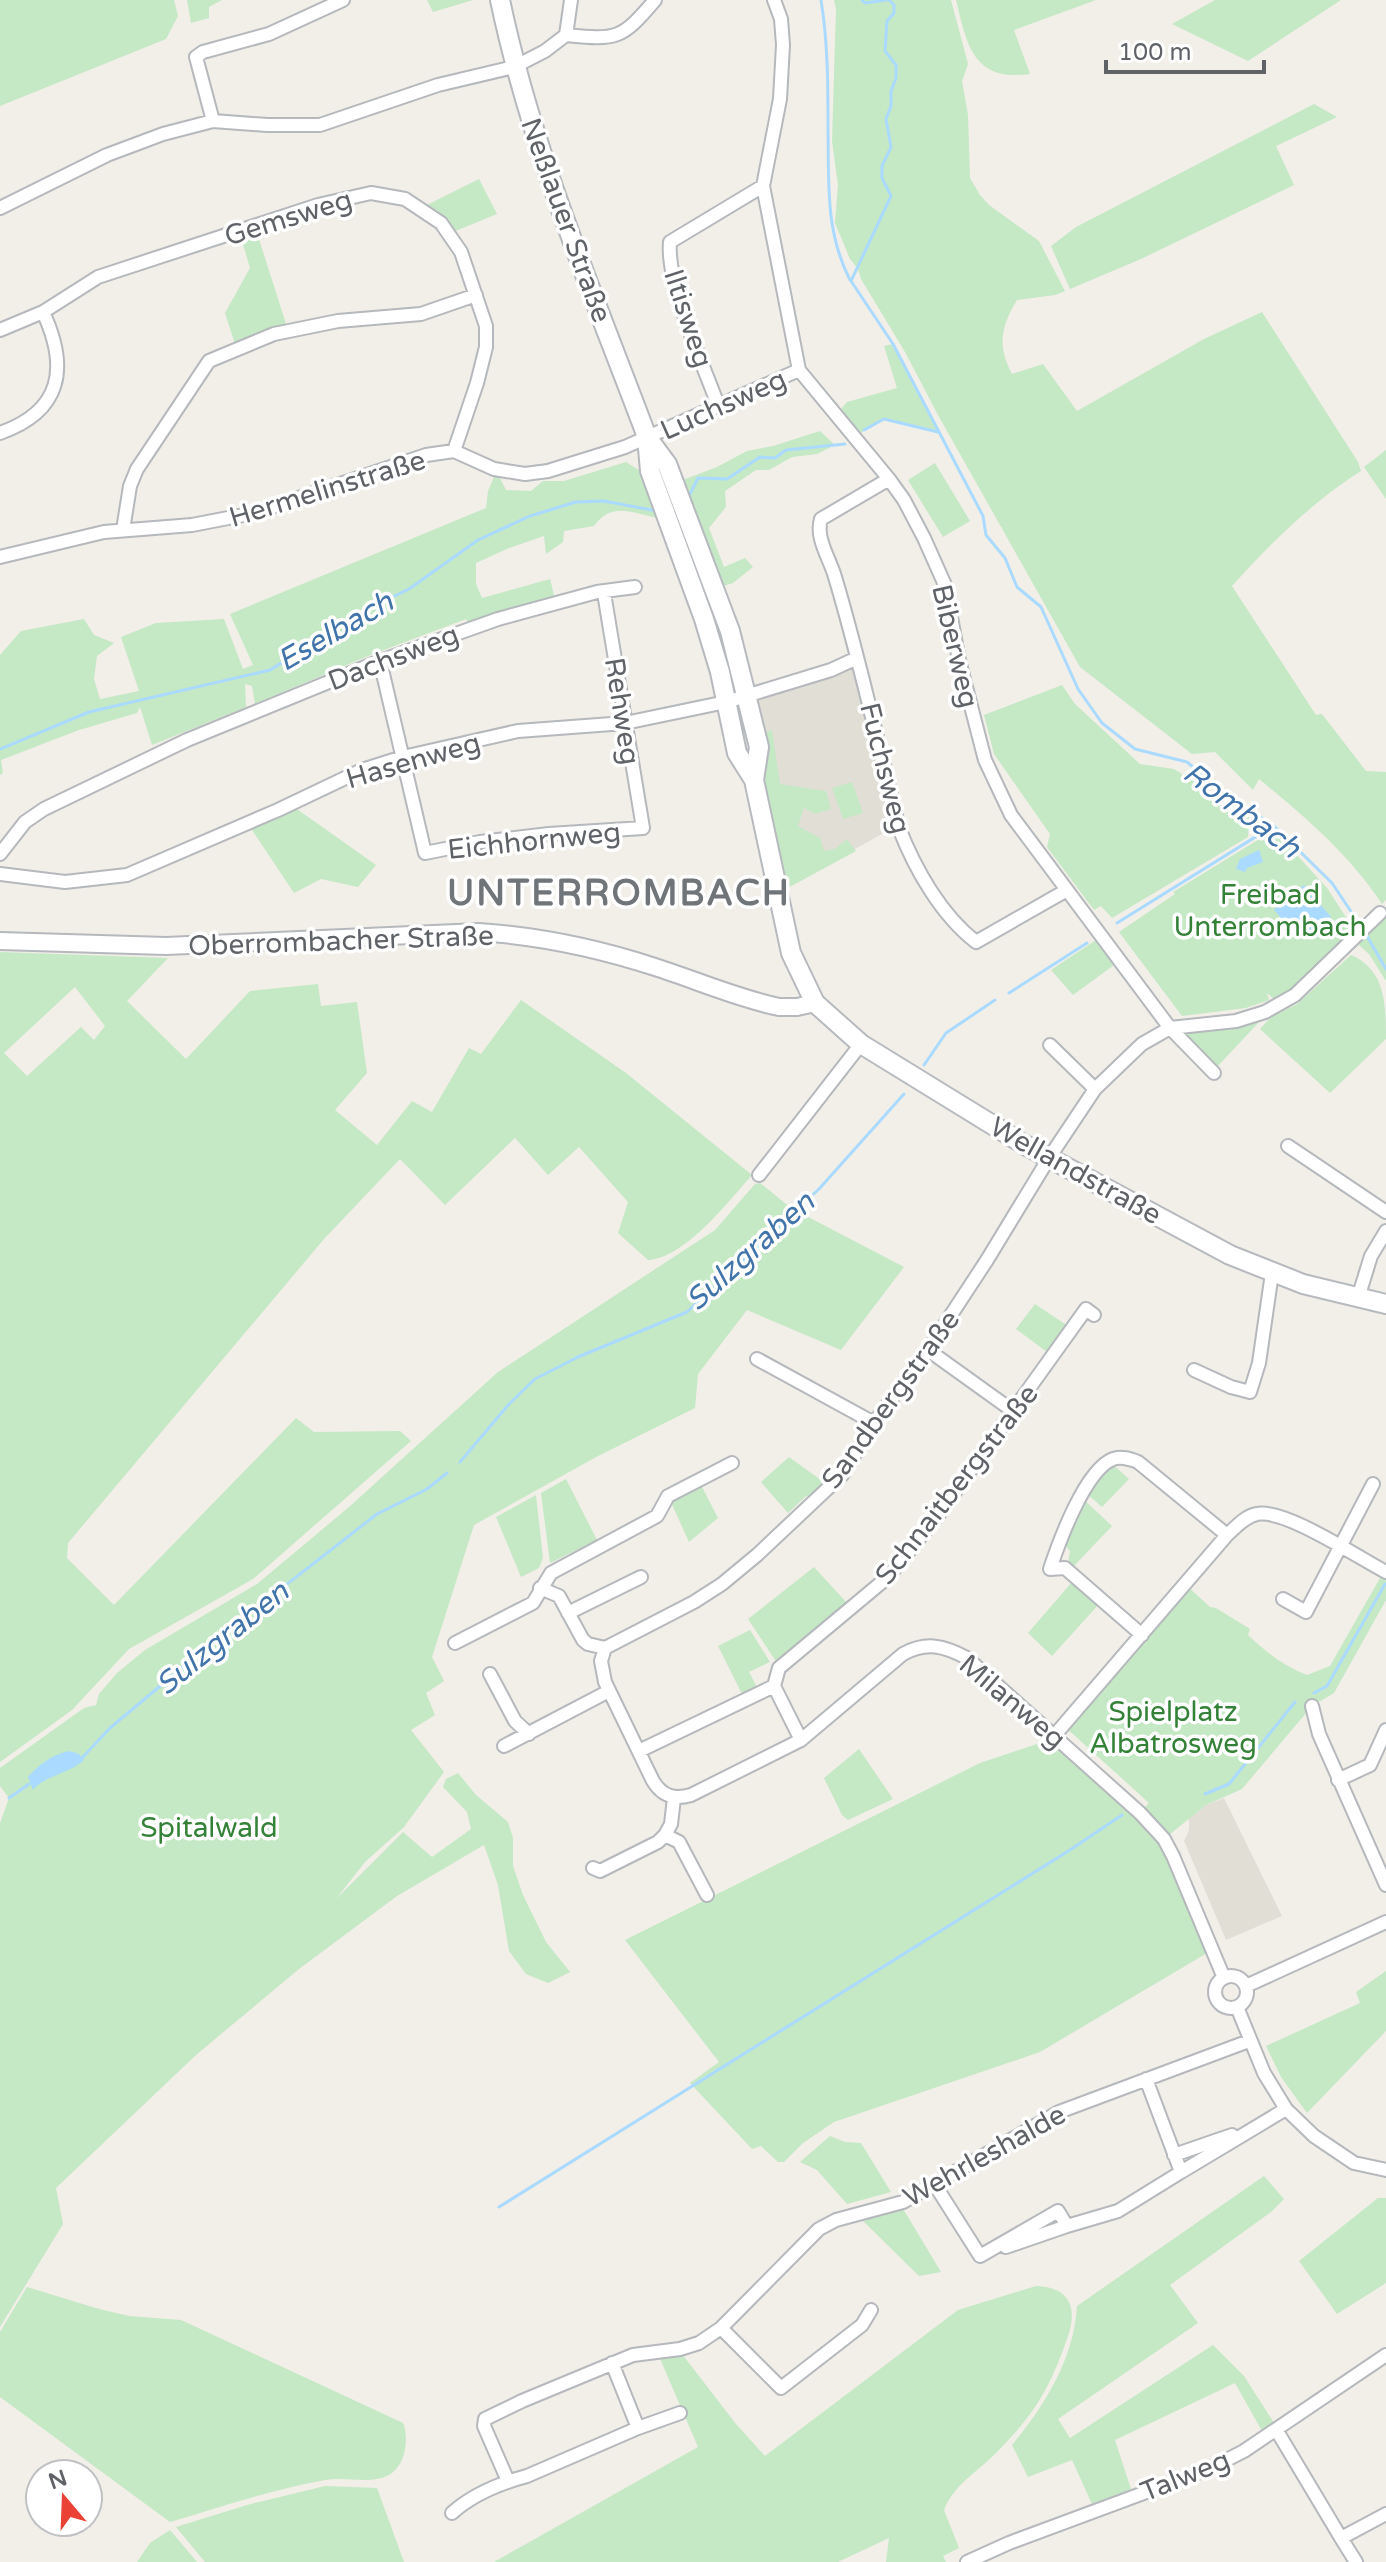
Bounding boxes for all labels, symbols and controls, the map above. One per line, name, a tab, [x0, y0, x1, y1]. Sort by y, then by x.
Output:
scale bar	[1106, 24, 1264, 74]
text: 100 m	[1118, 38, 1192, 67]
street label: Neßlauer Straße	[513, 113, 619, 327]
street label: Gemsweg	[220, 182, 356, 253]
street label: Iltisweg	[656, 265, 720, 372]
street label: Luchsweg	[655, 362, 792, 448]
street label: Hermelinstraße	[225, 443, 429, 535]
street label: Biberweg	[924, 581, 986, 711]
water label: Eselbach	[271, 583, 400, 679]
street label: Dachsweg	[323, 617, 464, 698]
street label: Rehweg	[597, 655, 647, 767]
street label: Fuchsweg	[852, 699, 918, 837]
street label: Hasenweg	[342, 726, 485, 796]
water label: Rombach	[1176, 754, 1308, 867]
street label: Eichhornweg	[446, 815, 622, 867]
district label: UNTERROMBACH	[447, 872, 791, 915]
park label: Freibad Unterrombach	[1174, 878, 1366, 944]
street label: Oberrombacher Straße	[188, 919, 494, 963]
street label: Wellandstraße	[984, 1110, 1167, 1232]
water label: Sulzgraben	[678, 1183, 823, 1319]
street label: Sandbergstraße	[815, 1304, 967, 1496]
street label: Schnaitbergstraße	[868, 1378, 1045, 1591]
water label: Sulzgraben	[148, 1573, 297, 1703]
street label: Milanweg	[952, 1647, 1073, 1756]
park label: Spielplatz Albatrosweg	[1089, 1695, 1257, 1761]
park label: Spitalwald	[140, 1811, 278, 1845]
street label: Wehrleshalde	[897, 2097, 1072, 2214]
street label: Talweg	[1136, 2443, 1235, 2509]
north arrow	[24, 2458, 104, 2538]
text: N	[45, 2465, 70, 2495]

